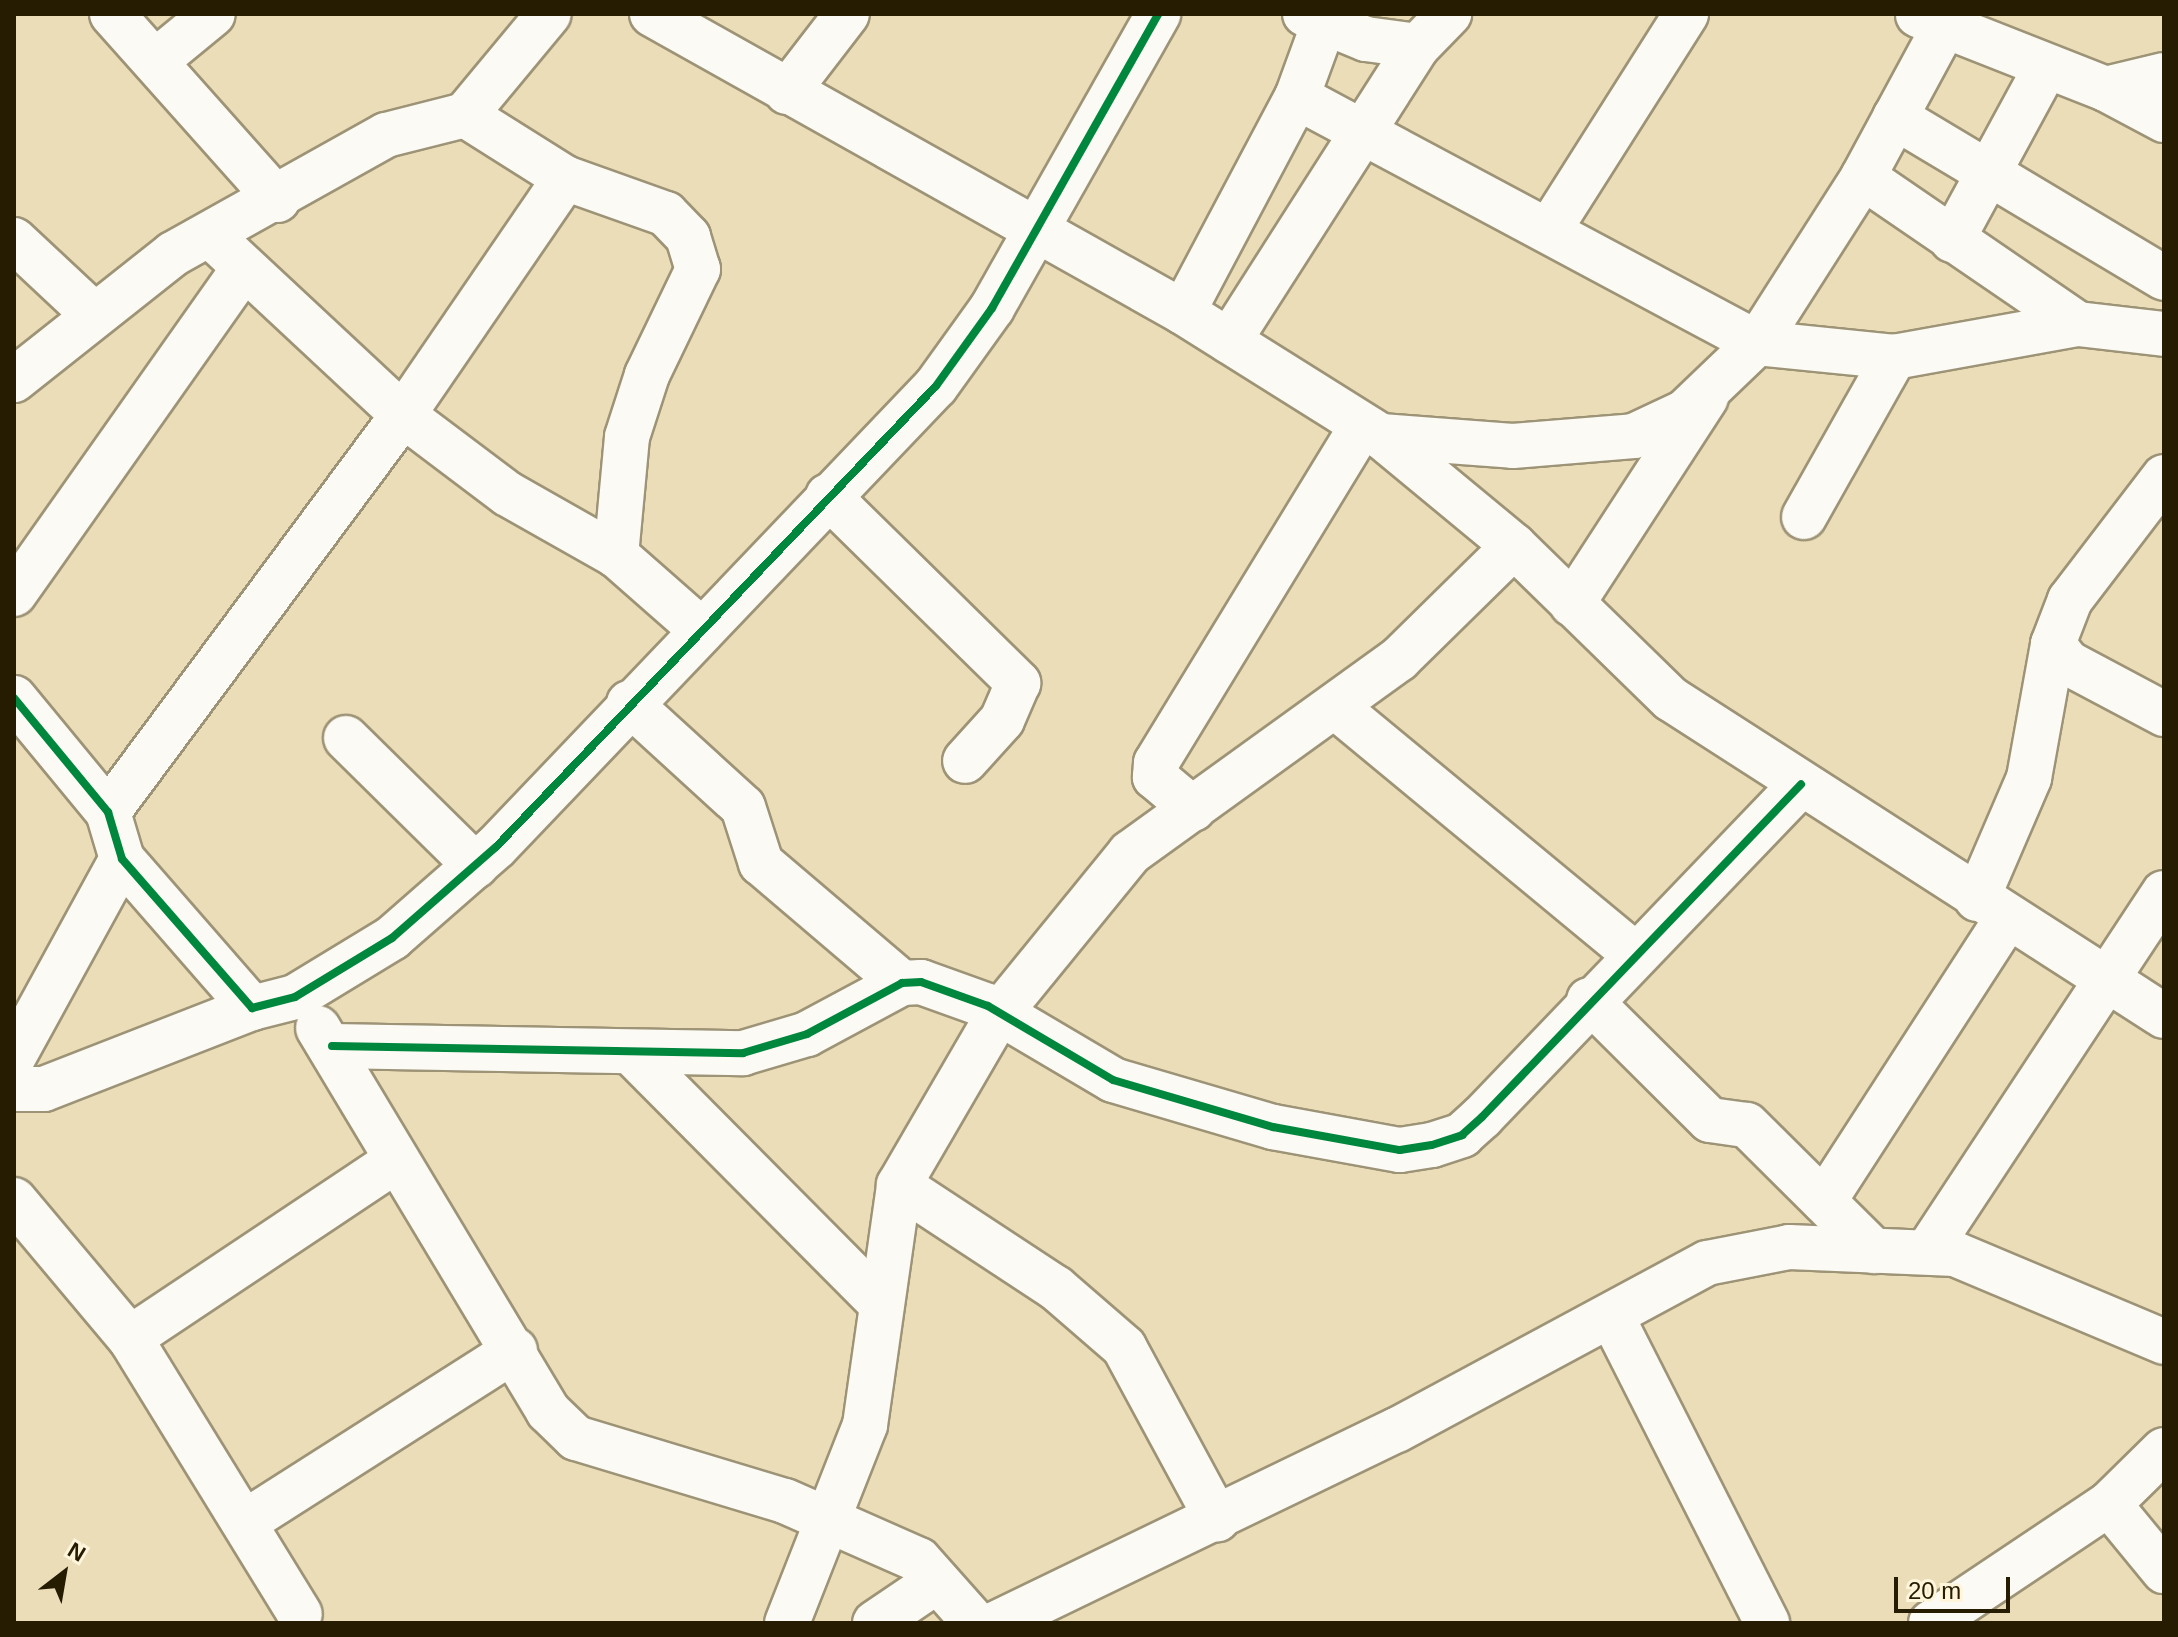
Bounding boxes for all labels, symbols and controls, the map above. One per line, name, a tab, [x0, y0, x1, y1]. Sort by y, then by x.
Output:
north arrow	[24, 1533, 104, 1613]
text: N	[63, 1537, 90, 1567]
scale bar	[1898, 1561, 2014, 1611]
text: 20 m	[1908, 1577, 1961, 1604]

